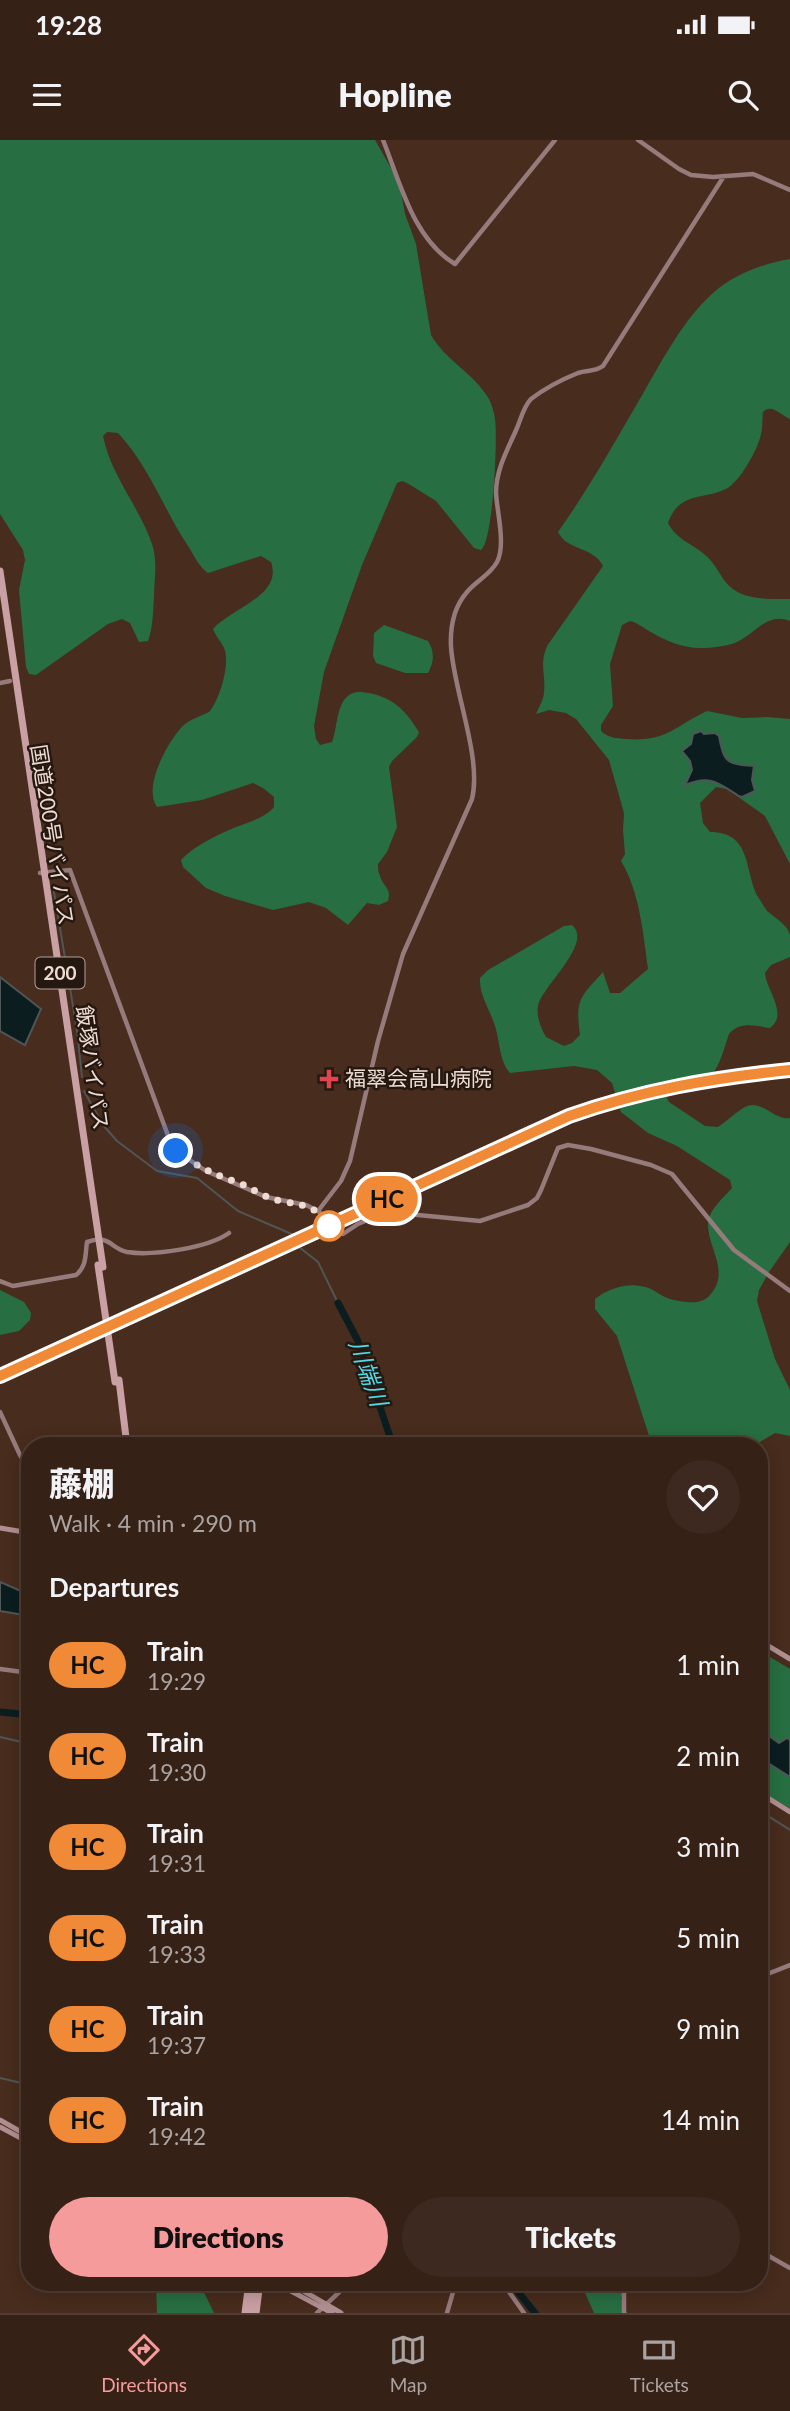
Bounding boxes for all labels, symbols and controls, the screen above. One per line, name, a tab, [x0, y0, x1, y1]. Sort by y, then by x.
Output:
text: 19:28	[35, 9, 102, 41]
text: Hopline	[338, 75, 452, 114]
icon: menu	[28, 76, 66, 114]
icon: search	[724, 76, 762, 114]
street label: 国道200号バイパス	[27, 742, 80, 927]
road number: 200	[36, 958, 84, 988]
street label: 飯塚バイパス	[72, 1004, 115, 1132]
place label: 福翠会高山病院	[345, 1065, 492, 1090]
marker: 福翠会高山病院	[319, 1069, 339, 1089]
your location	[158, 1133, 193, 1168]
line badge: HC	[356, 1176, 418, 1222]
text: HC	[370, 1184, 404, 1213]
unlabelled marker	[314, 1211, 344, 1241]
water label: 川端川	[344, 1335, 395, 1413]
button: heart	[666, 1460, 740, 1534]
text: 藤棚	[49, 1463, 115, 1503]
text: Walk · 4 min · 290 m	[49, 1509, 257, 1537]
text: Departures	[49, 1571, 179, 1603]
text: Train	[147, 1635, 204, 1667]
text: 1 min	[676, 1649, 740, 1681]
text: HC	[70, 1650, 105, 1679]
text: 19:29	[147, 1667, 206, 1695]
text: Train	[147, 1726, 204, 1758]
text: 2 min	[676, 1740, 740, 1772]
text: HC	[70, 1741, 105, 1770]
text: 19:30	[147, 1758, 206, 1786]
text: Train	[147, 1817, 204, 1849]
text: 3 min	[676, 1831, 740, 1863]
text: HC	[70, 1832, 105, 1861]
text: 19:31	[147, 1849, 206, 1877]
text: Train	[147, 1908, 204, 1940]
text: 5 min	[676, 1922, 740, 1954]
text: HC	[70, 1923, 105, 1952]
text: 19:33	[147, 1940, 206, 1968]
text: Train	[147, 1999, 204, 2031]
text: 9 min	[676, 2013, 740, 2045]
text: HC	[70, 2014, 105, 2043]
text: 19:37	[147, 2031, 206, 2059]
text: Train	[147, 2090, 204, 2122]
text: 14 min	[661, 2104, 740, 2136]
text: HC	[70, 2105, 105, 2134]
text: 19:42	[147, 2122, 206, 2150]
button: Directions	[49, 2197, 388, 2277]
button: Tickets	[402, 2197, 740, 2277]
tab: Directions	[101, 2331, 187, 2396]
tab: Map	[389, 2331, 427, 2396]
tab: Tickets	[630, 2331, 689, 2396]

